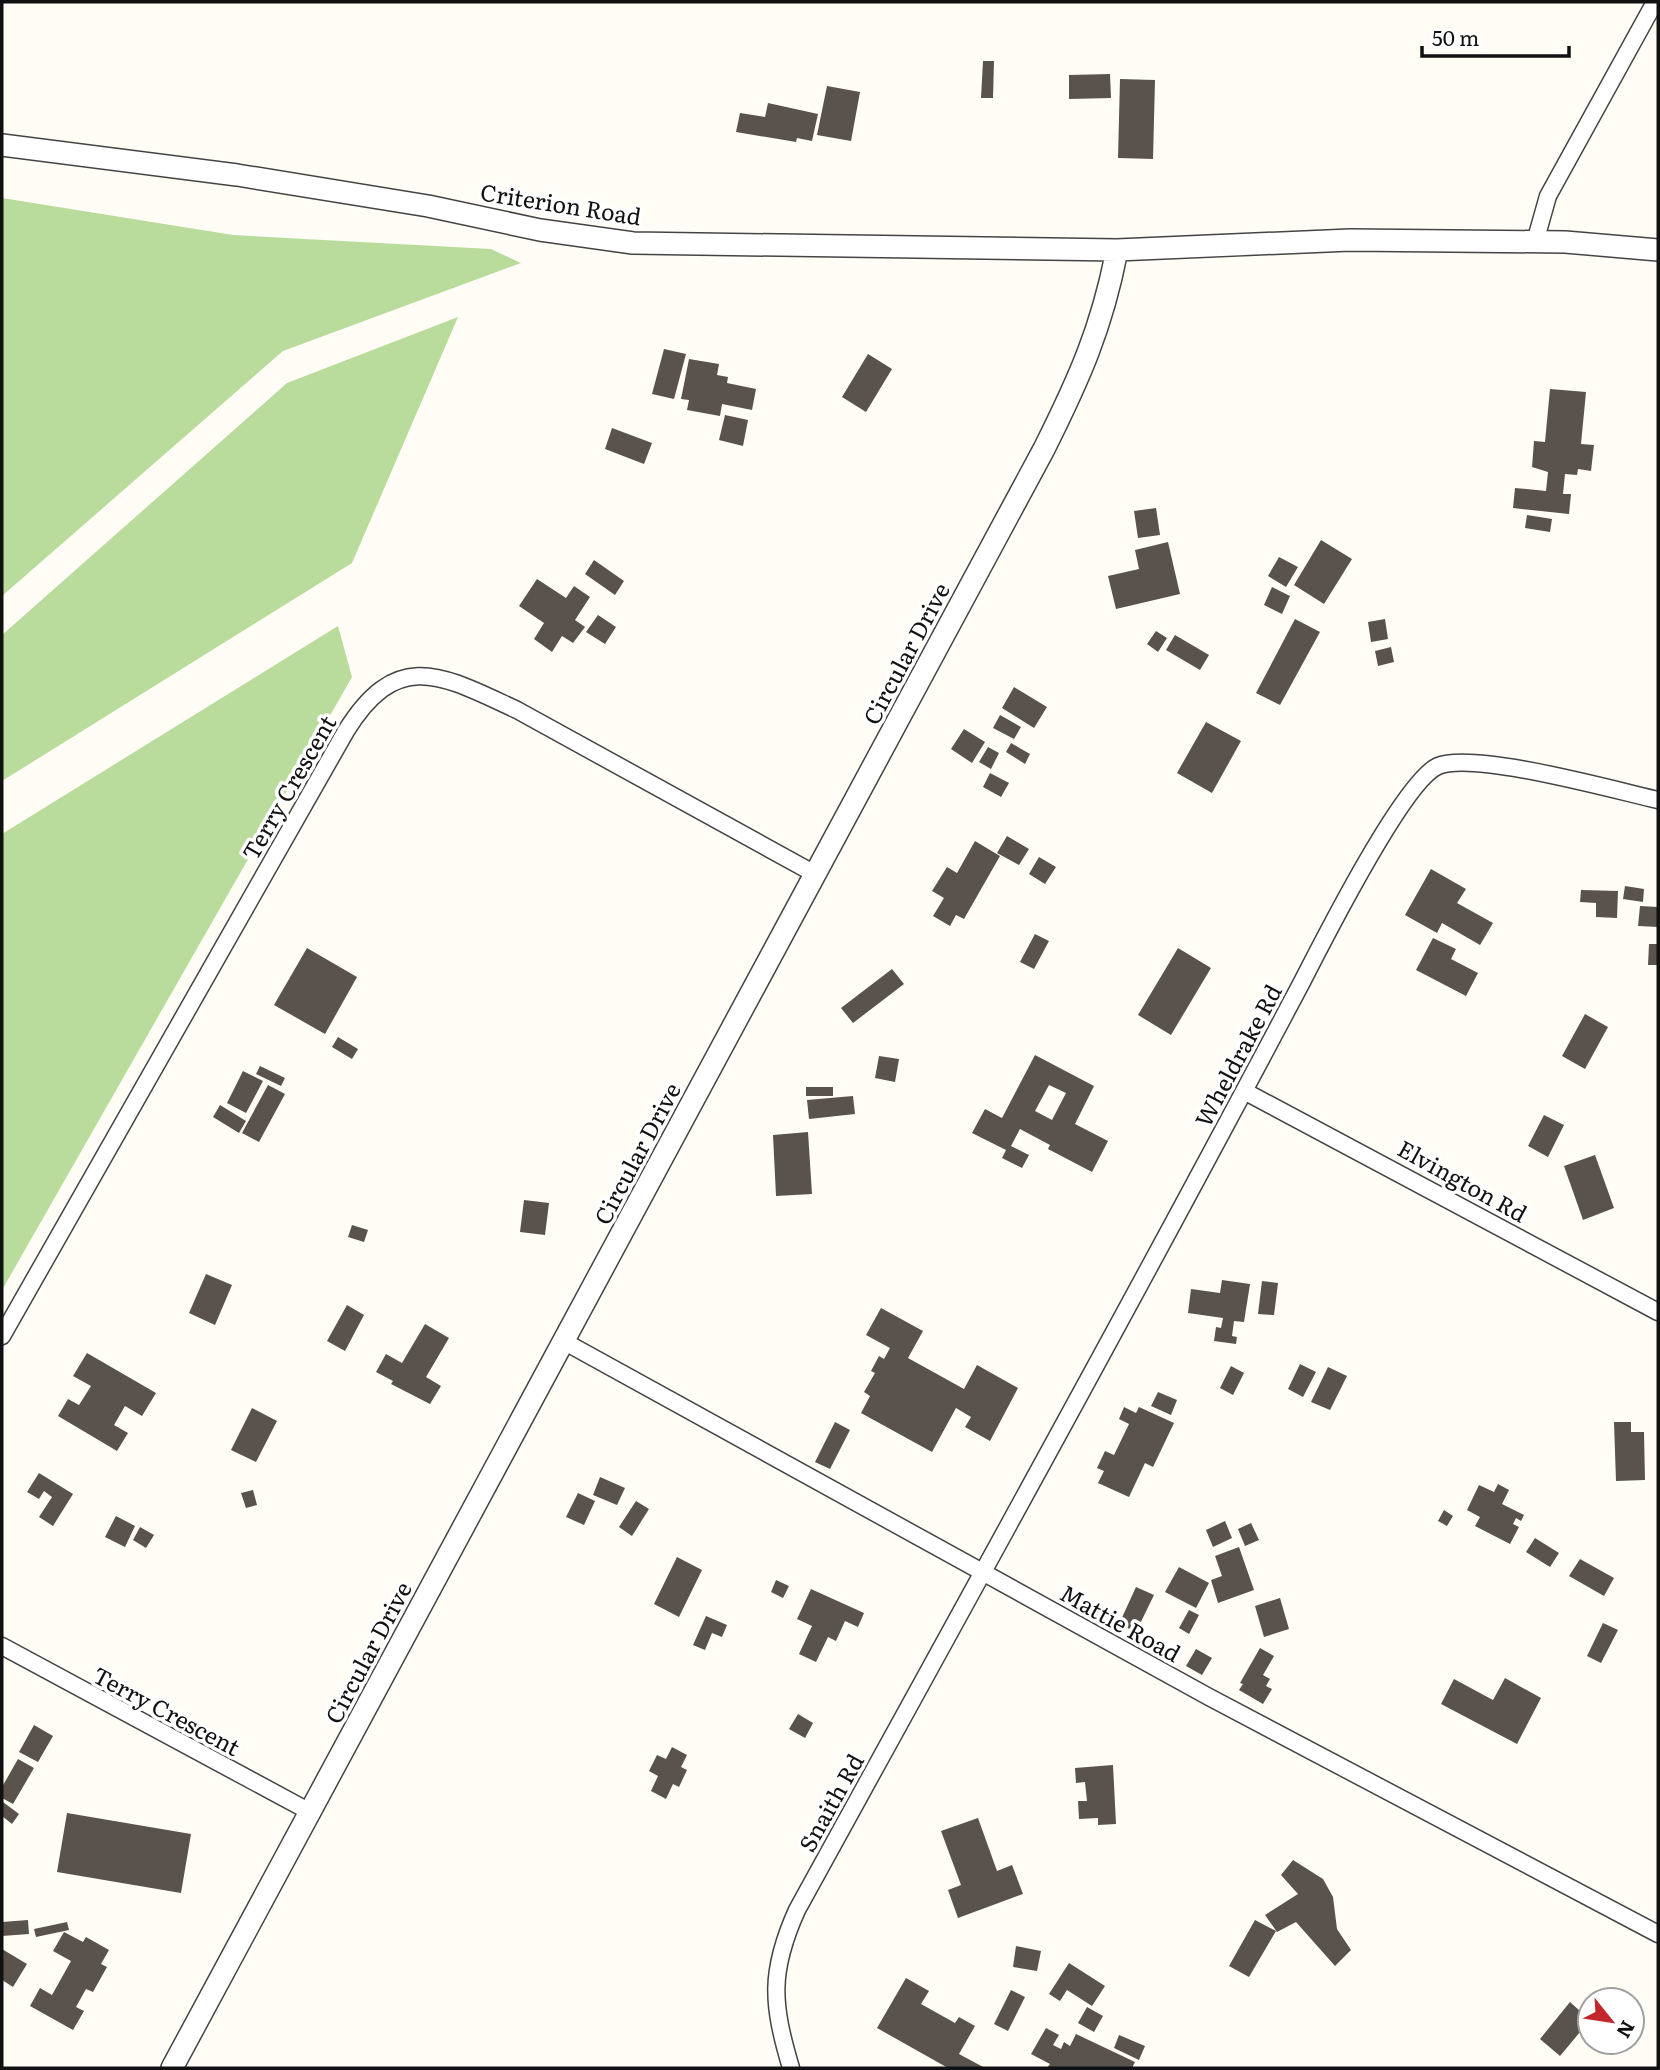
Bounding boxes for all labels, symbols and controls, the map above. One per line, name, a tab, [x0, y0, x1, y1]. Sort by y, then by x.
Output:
scale bar	[1422, 14, 1569, 58]
text: 50 m	[1432, 21, 1479, 52]
street label: Criterion Road	[478, 174, 644, 232]
street label: Circular Drive	[853, 576, 957, 730]
street label: Terry Crescent	[233, 708, 344, 866]
street label: Wheldrake Rd	[1185, 978, 1289, 1132]
street label: Circular Drive	[584, 1076, 688, 1230]
street label: Elvington Rd	[1392, 1130, 1534, 1230]
street label: Circular Drive	[315, 1575, 419, 1729]
street label: Mattie Road	[1055, 1575, 1187, 1669]
street label: Terry Crescent	[87, 1657, 247, 1763]
street label: Snaith Rd	[789, 1747, 871, 1857]
north arrow	[1576, 1986, 1646, 2056]
text: N	[1610, 2016, 1643, 2044]

